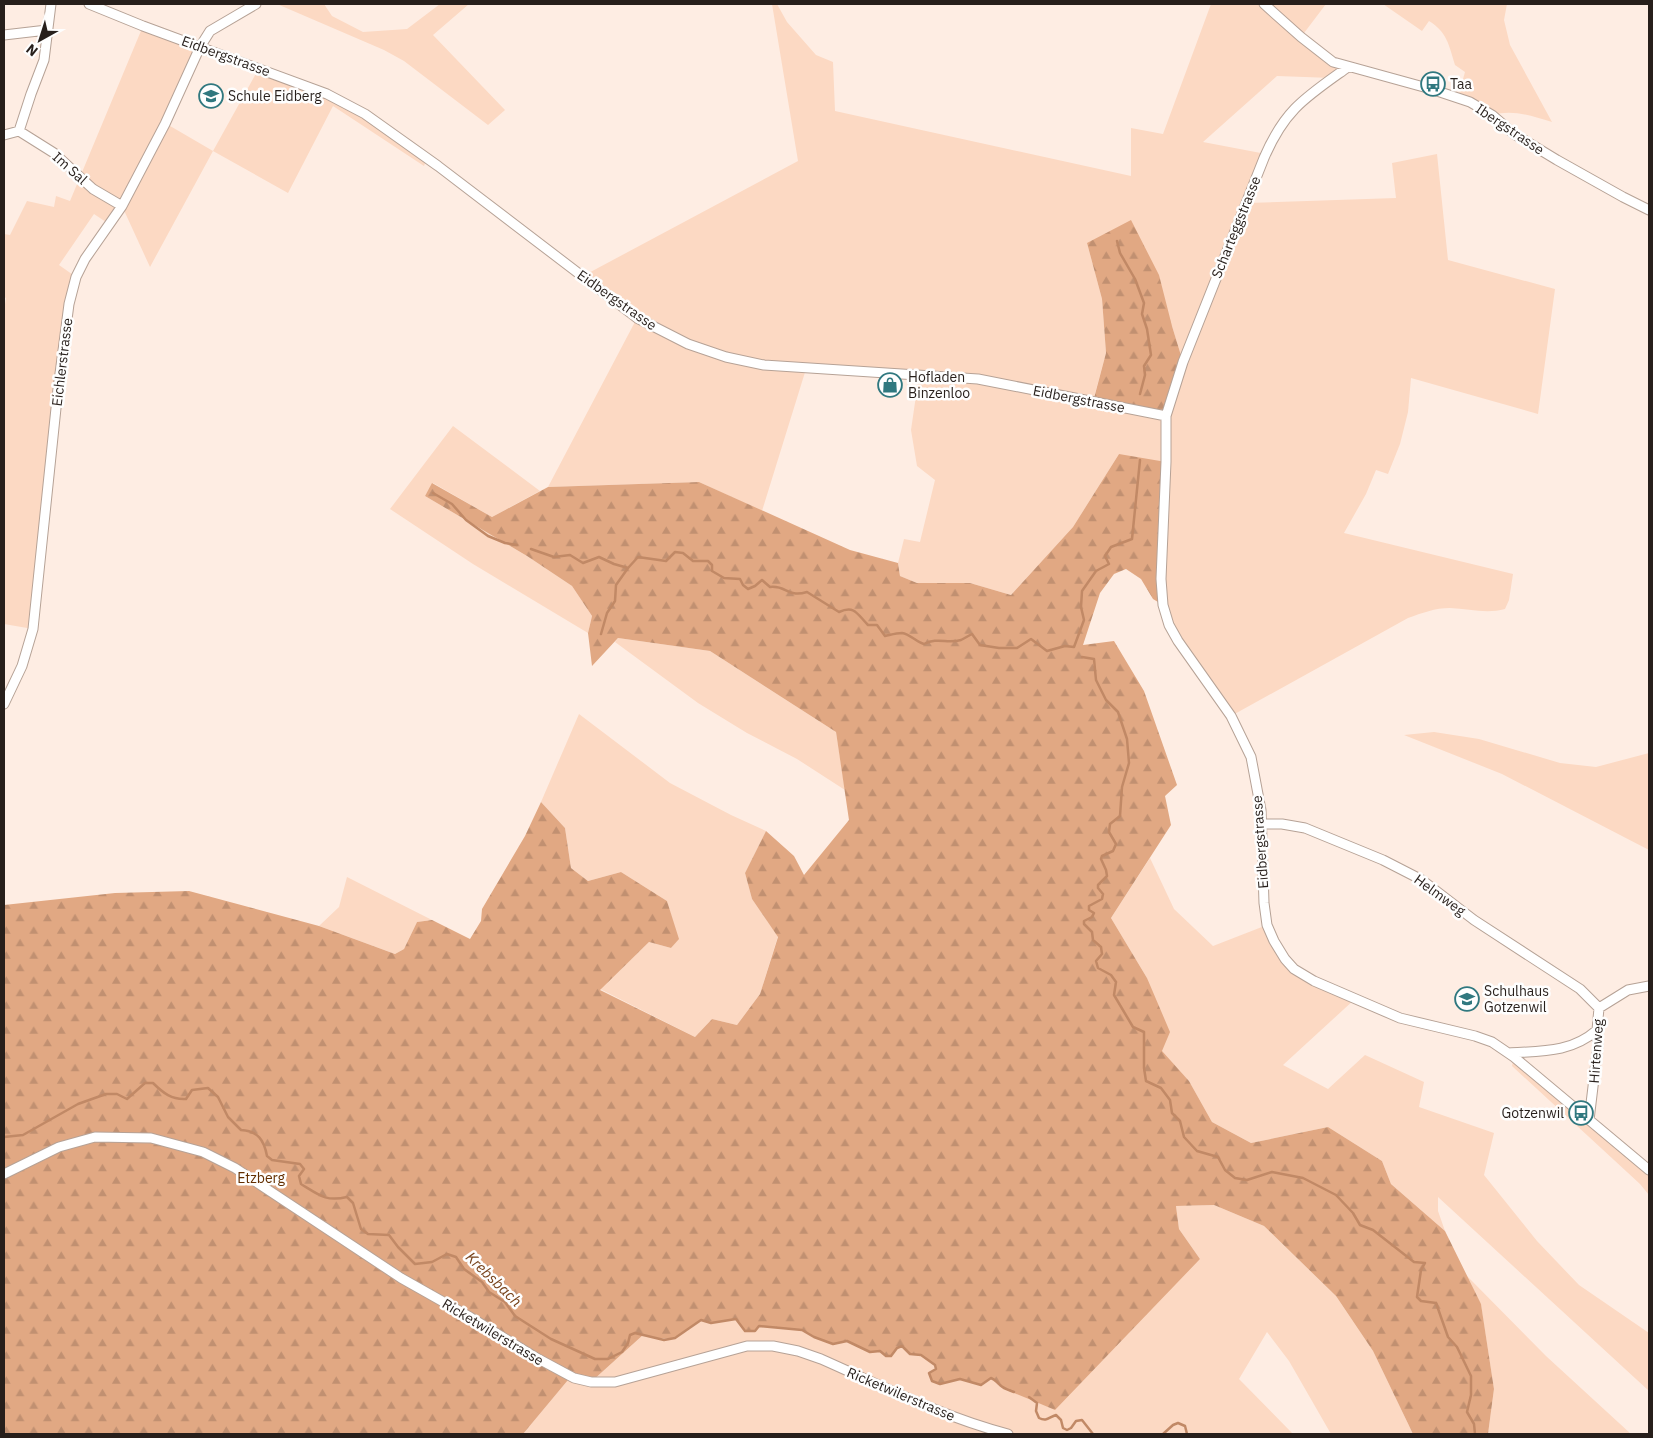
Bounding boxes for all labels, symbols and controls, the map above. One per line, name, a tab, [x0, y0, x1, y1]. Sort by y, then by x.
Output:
north arrow	[15, 15, 65, 65]
street label: Eidbergstrasse	[179, 32, 273, 81]
text: N	[22, 40, 41, 60]
bus stop icon: Taa	[1420, 71, 1446, 97]
place label: Taa	[1450, 75, 1473, 93]
school or university icon: Schule Eidberg	[198, 83, 224, 109]
place label: Schule Eidberg	[228, 87, 322, 105]
street label: Ibergstrasse	[1472, 99, 1548, 159]
street label: Im Sal	[49, 148, 91, 188]
street label: Scharteggstrasse	[1207, 173, 1265, 281]
street label: Eidbergstrasse	[574, 266, 661, 334]
street label: Eichlerstrasse	[48, 317, 76, 407]
place label: Hofladen Binzenloo	[908, 368, 970, 402]
shop icon: Hofladen Binzenloo	[877, 372, 903, 398]
street label: Eidbergstrasse	[1032, 381, 1127, 417]
street label: Eidbergstrasse	[1248, 795, 1272, 889]
street label: Helmweg	[1411, 870, 1470, 920]
place label: Schulhaus Gotzenwil	[1484, 982, 1549, 1016]
school or university icon: Schulhaus Gotzenwil	[1454, 986, 1480, 1012]
street label: Hirtenweg	[1585, 1017, 1607, 1084]
bus stop icon: Gotzenwil	[1568, 1100, 1594, 1126]
place label: Gotzenwil	[1502, 1104, 1564, 1122]
park label: Etzberg	[237, 1169, 285, 1187]
water label: Krebsbach	[462, 1248, 526, 1310]
street label: Ricketwilerstrasse	[439, 1295, 547, 1370]
street label: Ricketwilerstrasse	[844, 1363, 958, 1425]

